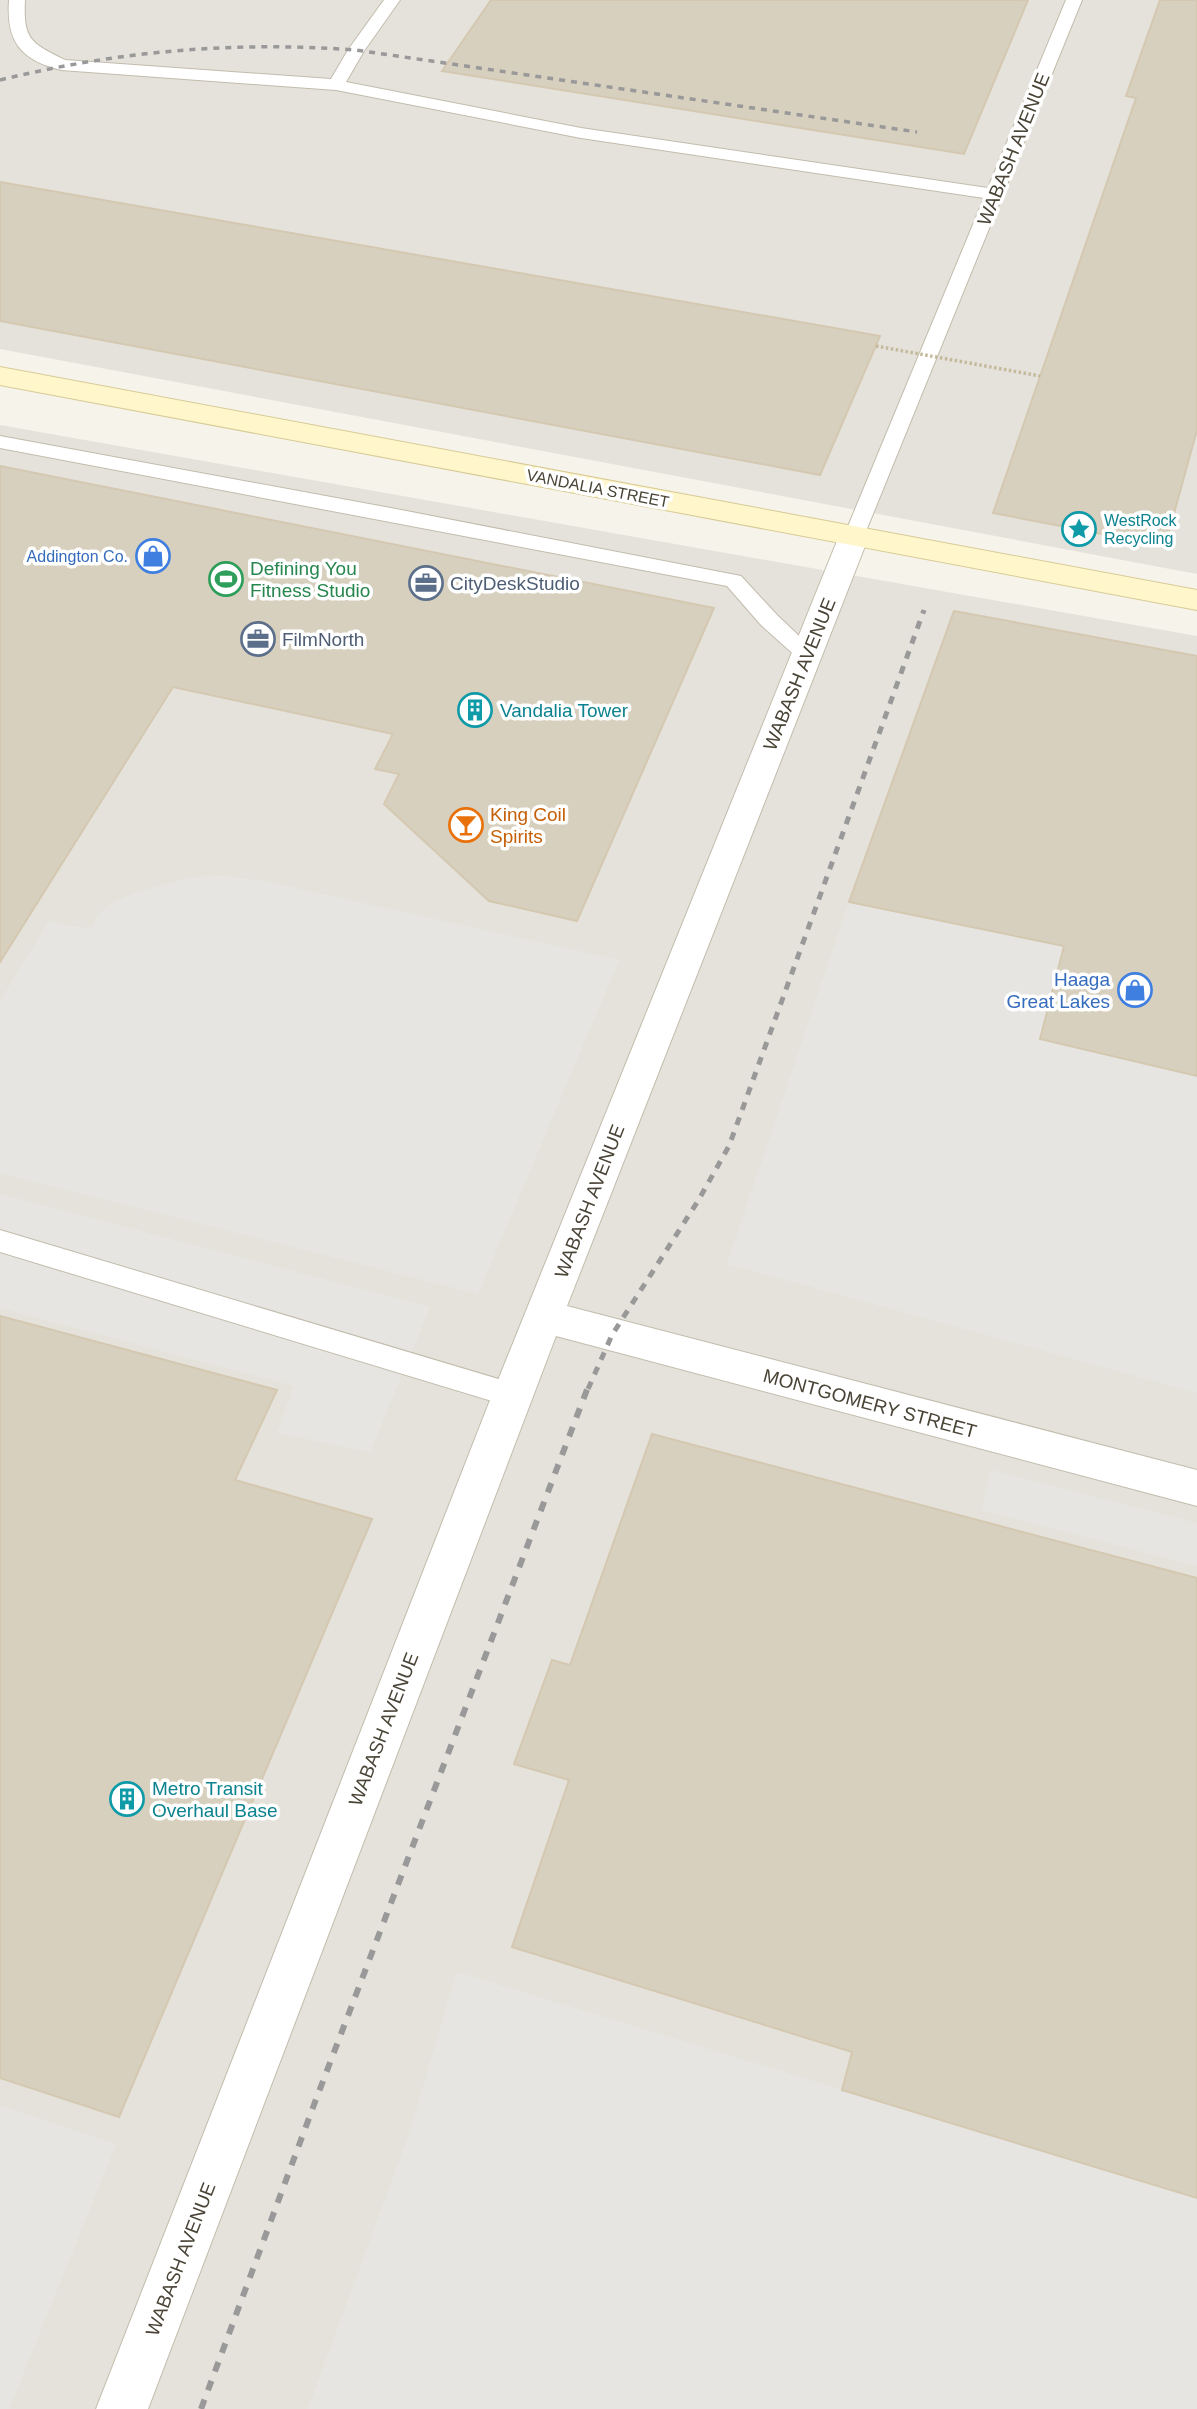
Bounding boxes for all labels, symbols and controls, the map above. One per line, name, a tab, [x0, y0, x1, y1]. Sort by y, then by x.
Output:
street label: WABASH AVENUE	[973, 70, 1054, 229]
street label: VANDALIA STREET	[525, 466, 671, 511]
place icon: WestRock Recycling	[1060, 510, 1098, 548]
place label: WestRock Recycling	[1104, 512, 1178, 547]
shop icon: Addington Co.	[134, 537, 172, 575]
place label: Addington Co.	[27, 548, 128, 565]
place label: Defining You Fitness Studio	[250, 558, 370, 601]
sports icon: Defining You Fitness Studio	[207, 560, 245, 598]
office icon: CityDeskStudio	[407, 564, 445, 602]
place label: CityDeskStudio	[450, 573, 580, 594]
street label: WABASH AVENUE	[759, 595, 840, 754]
office icon: FilmNorth	[239, 620, 277, 658]
place label: FilmNorth	[282, 629, 364, 650]
building icon: Vandalia Tower	[456, 691, 494, 729]
place label: Vandalia Tower	[500, 700, 629, 721]
place label: King Coil Spirits	[490, 804, 566, 847]
bar icon: King Coil Spirits	[447, 806, 485, 844]
place label: Haaga Great Lakes	[1007, 969, 1110, 1012]
shop icon: Haaga Great Lakes	[1116, 971, 1154, 1009]
street label: WABASH AVENUE	[551, 1122, 628, 1281]
street label: MONTGOMERY STREET	[761, 1365, 979, 1442]
street label: WABASH AVENUE	[345, 1650, 422, 1809]
place label: Metro Transit Overhaul Base	[152, 1778, 278, 1821]
building icon: Metro Transit Overhaul Base	[108, 1780, 146, 1818]
street label: WABASH AVENUE	[142, 2180, 219, 2339]

